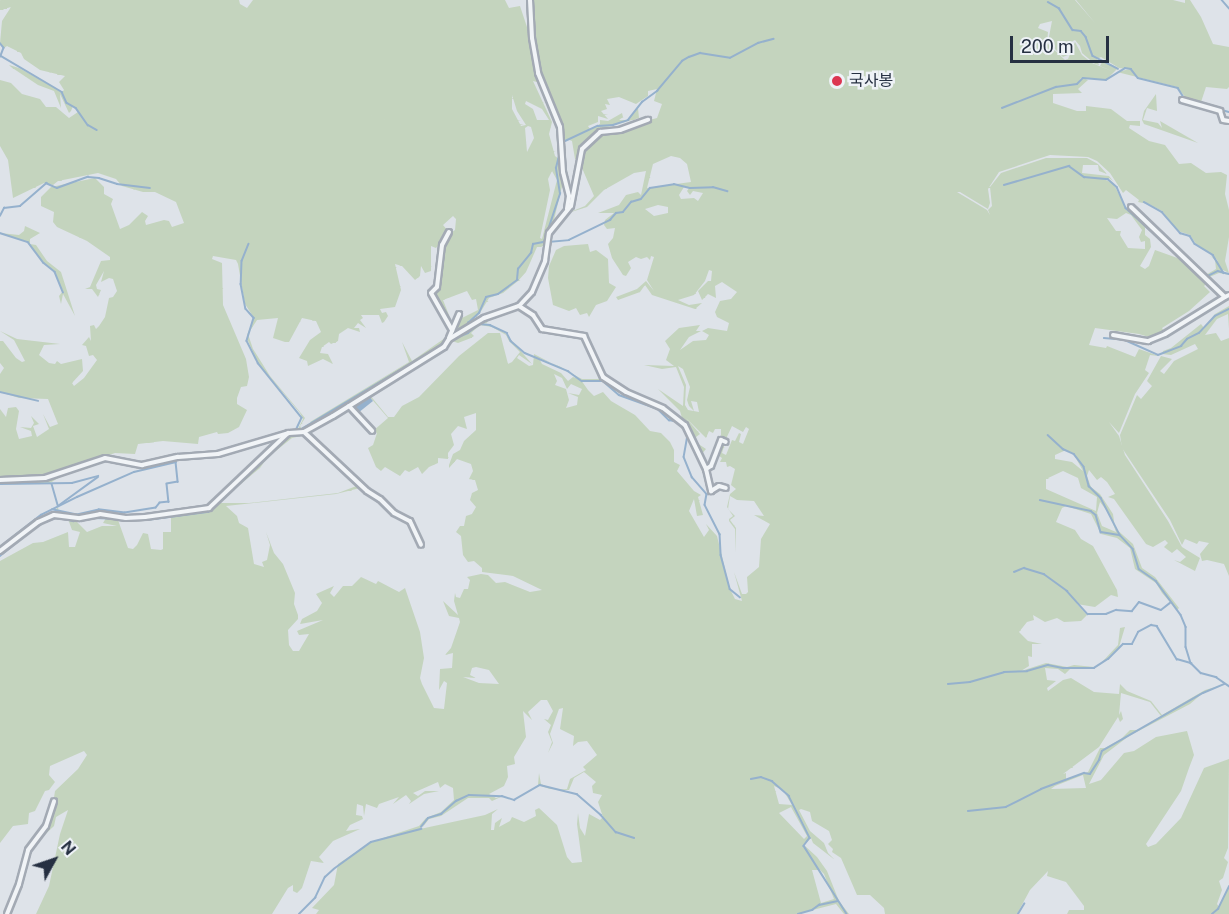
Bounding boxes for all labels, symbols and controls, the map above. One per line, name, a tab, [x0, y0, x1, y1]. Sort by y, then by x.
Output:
scale bar	[1013, 24, 1112, 62]
text: 200 m	[1021, 36, 1074, 57]
place label: 국사봉	[849, 71, 893, 91]
marker: 국사봉	[830, 74, 844, 88]
north arrow	[24, 830, 84, 890]
text: N	[57, 837, 79, 859]

